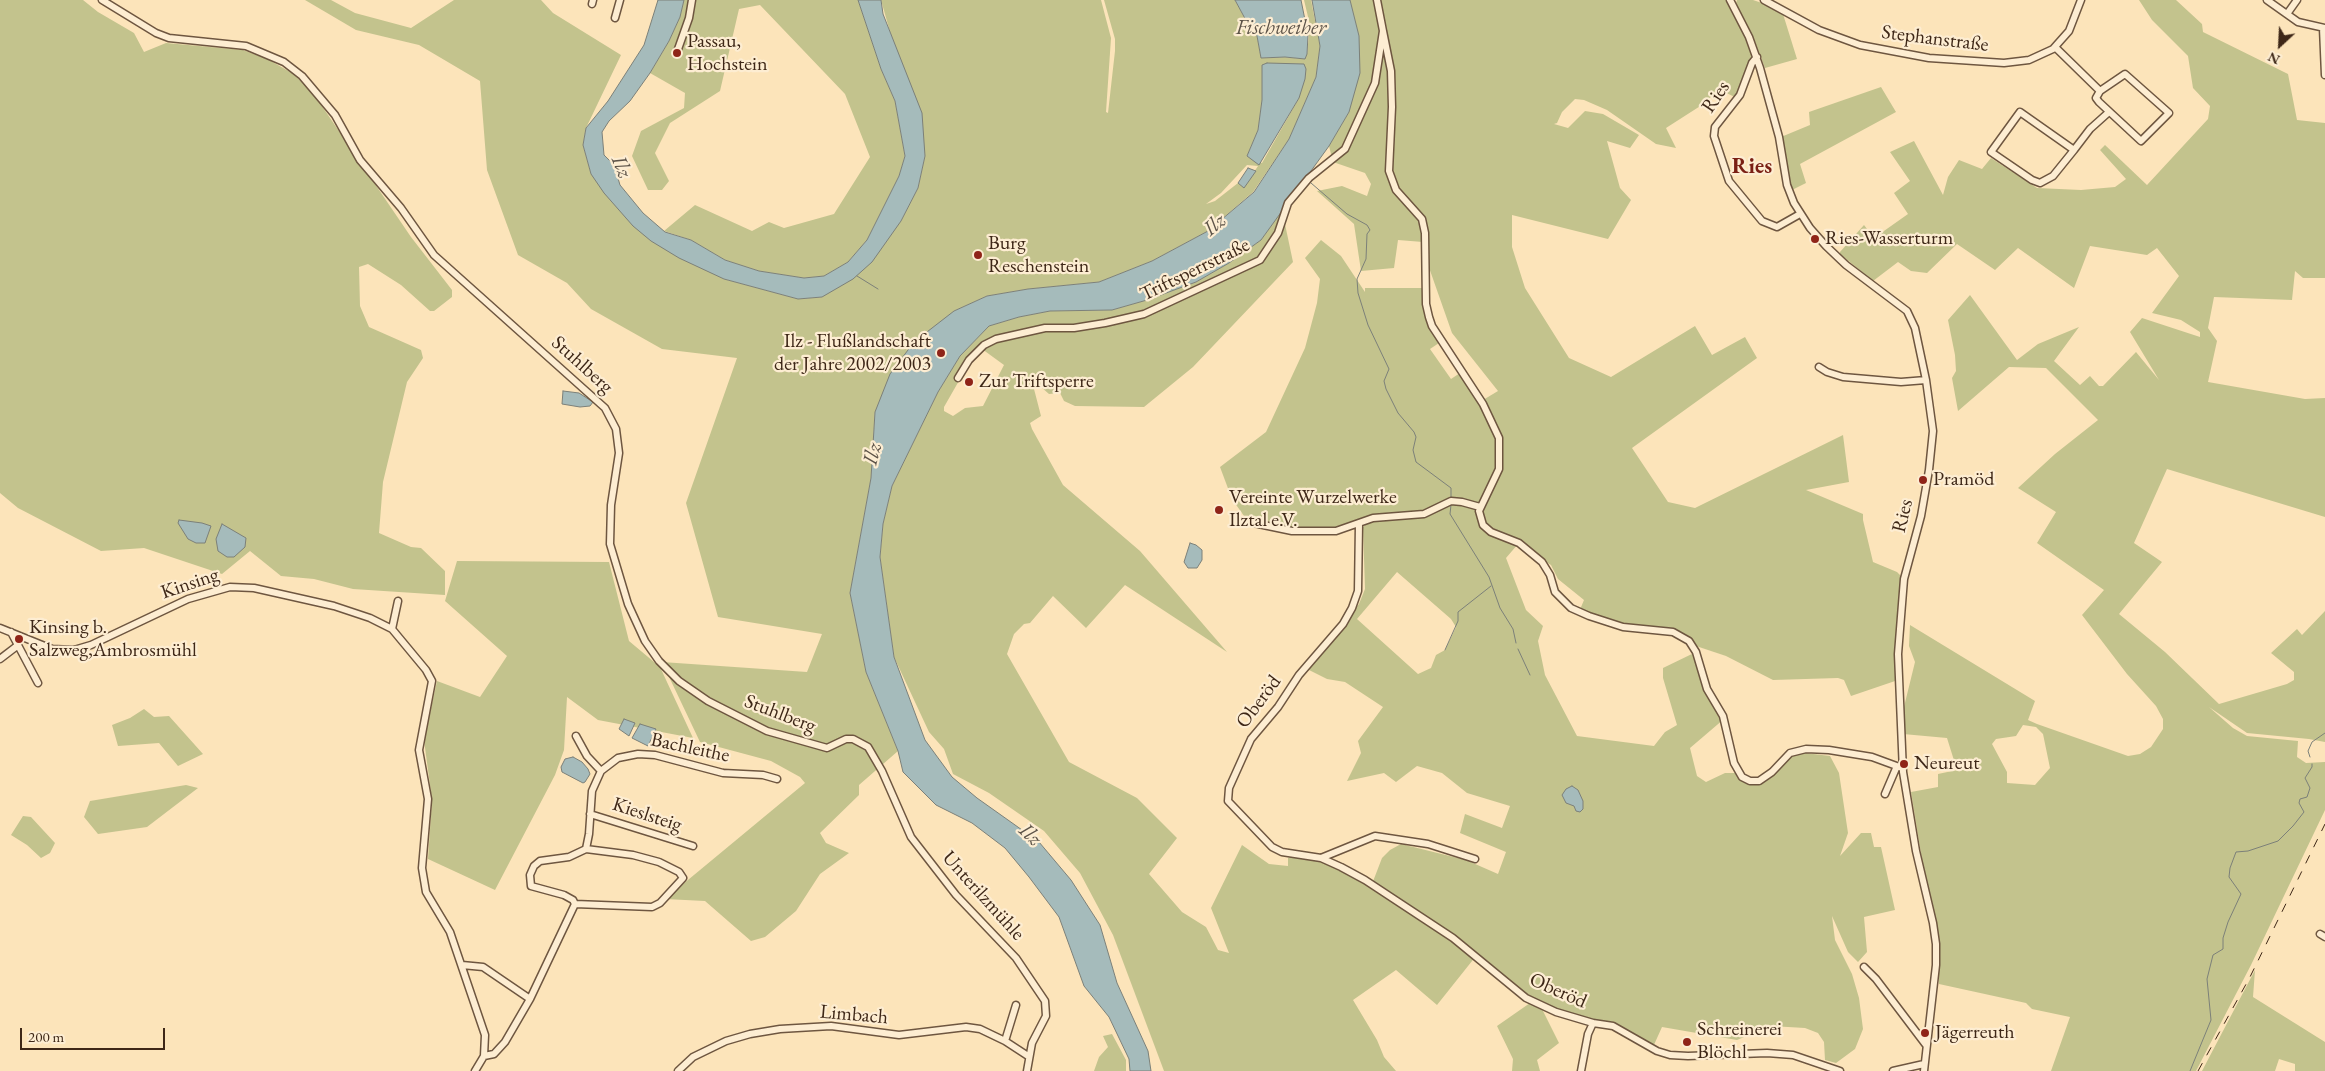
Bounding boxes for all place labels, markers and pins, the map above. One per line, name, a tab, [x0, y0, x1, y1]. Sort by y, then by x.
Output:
place label: Passau, Hochstein	[687, 30, 768, 77]
marker: Passau, Hochstein	[671, 47, 683, 59]
place label: Ries-Wasserturm	[1825, 227, 1953, 251]
place label: Burg Reschenstein	[988, 232, 1089, 279]
marker: Ries-Wasserturm	[1809, 233, 1821, 245]
marker: Burg Reschenstein	[972, 249, 984, 261]
place label: Ilz - Flußlandschaft der Jahre 2002/2003	[774, 330, 931, 377]
marker: Ilz - Flußlandschaft der Jahre 2002/2003	[935, 347, 947, 359]
place label: Zur Triftsperre	[979, 370, 1094, 394]
marker: Zur Triftsperre	[963, 376, 975, 388]
place label: Pramöd	[1933, 468, 1994, 492]
marker: Pramöd	[1917, 474, 1929, 486]
place label: Vereinte Wurzelwerke Ilztal e.V.	[1229, 486, 1397, 533]
marker: Vereinte Wurzelwerke Ilztal e.V.	[1213, 504, 1225, 516]
place label: Kinsing b. Salzweg,Ambrosmühl	[29, 616, 197, 663]
marker: Kinsing b. Salzweg,Ambrosmühl	[13, 633, 25, 645]
place label: Neureut	[1914, 752, 1979, 776]
marker: Neureut	[1898, 758, 1910, 770]
place label: Schreinerei Blöchl	[1697, 1018, 1782, 1065]
place label: Jägerreuth	[1935, 1021, 2015, 1045]
marker: Jägerreuth	[1919, 1027, 1931, 1039]
marker: Schreinerei Blöchl	[1681, 1036, 1693, 1048]

